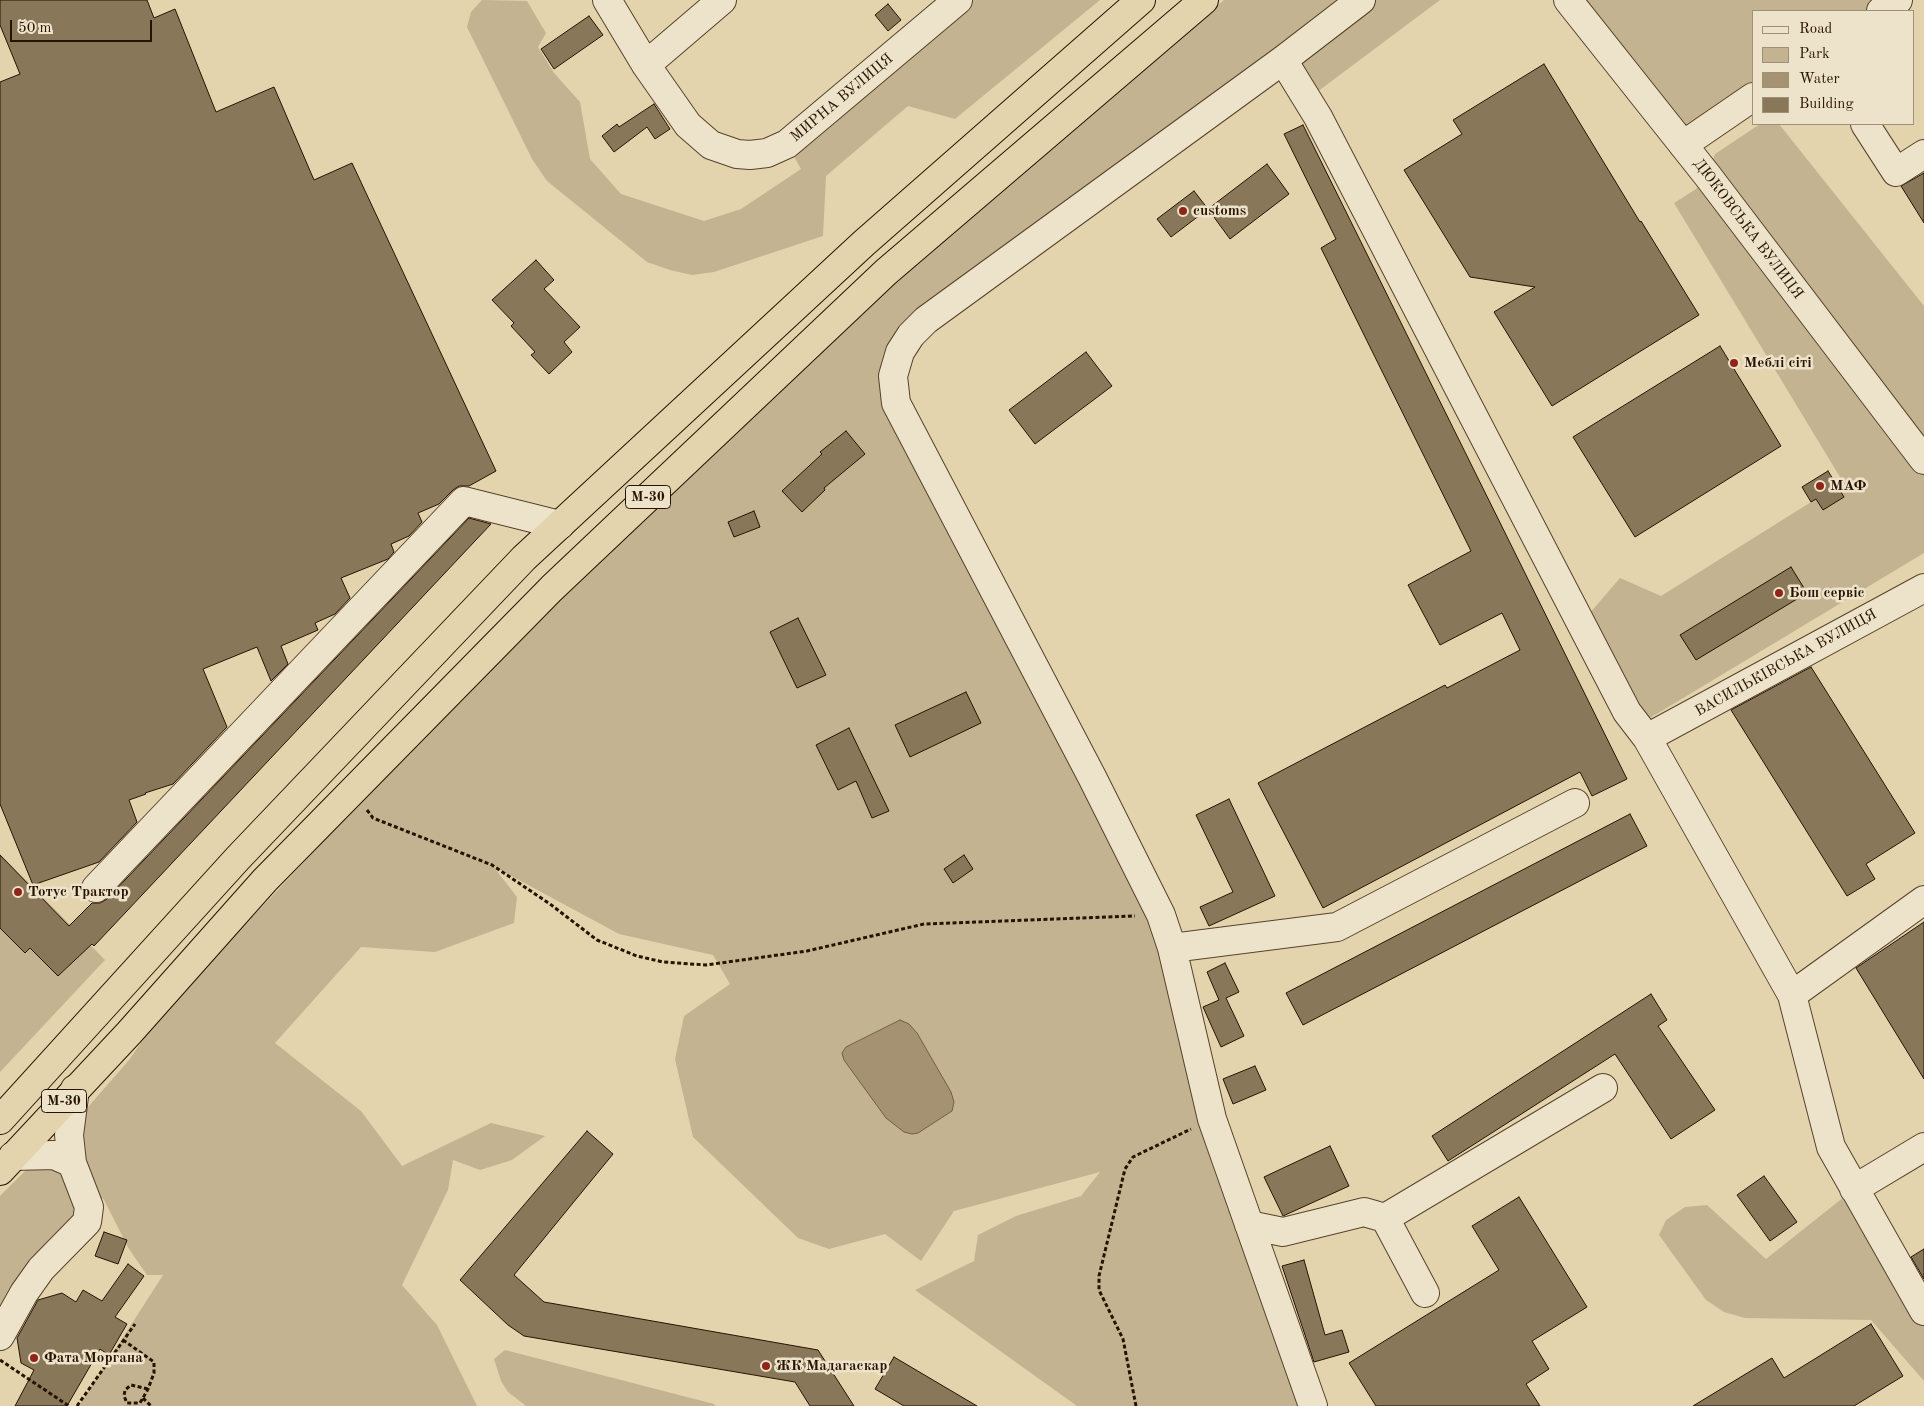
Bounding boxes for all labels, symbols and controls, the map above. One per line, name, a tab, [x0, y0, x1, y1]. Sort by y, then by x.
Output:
scale bar	[12, 10, 155, 42]
legend	[1752, 10, 1914, 125]
text: 50 m	[18, 21, 52, 36]
text: Road	[1799, 22, 1832, 37]
text: Park	[1799, 47, 1830, 62]
street label: МИРНА ВУЛИЦЯ	[787, 50, 897, 146]
text: Water	[1799, 72, 1840, 87]
text: Building	[1799, 97, 1854, 112]
street label: ДЮКОВСЬКА ВУЛИЦЯ	[1689, 155, 1807, 303]
place label: customs	[1193, 202, 1246, 220]
marker: customs	[1177, 205, 1189, 217]
place label: Меблі сіті	[1744, 354, 1812, 372]
marker: Меблі сіті	[1728, 357, 1740, 369]
place label: МАФ	[1830, 477, 1866, 495]
marker: МАФ	[1814, 480, 1826, 492]
road number: М-30	[626, 486, 670, 508]
place label: Бош сервіс	[1789, 584, 1865, 602]
marker: Бош сервіс	[1773, 587, 1785, 599]
street label: ВАСИЛЬКІВСЬКА ВУЛИЦЯ	[1692, 605, 1880, 721]
place label: Тотус Трактор	[28, 883, 129, 901]
marker: Тотус Трактор	[12, 886, 24, 898]
road number: М-30	[42, 1090, 86, 1112]
place label: Фата Моргана	[44, 1349, 143, 1367]
marker: Фата Моргана	[28, 1352, 40, 1364]
place label: ЖК Мадагаскар	[776, 1357, 887, 1375]
marker: ЖК Мадагаскар	[760, 1360, 772, 1372]

